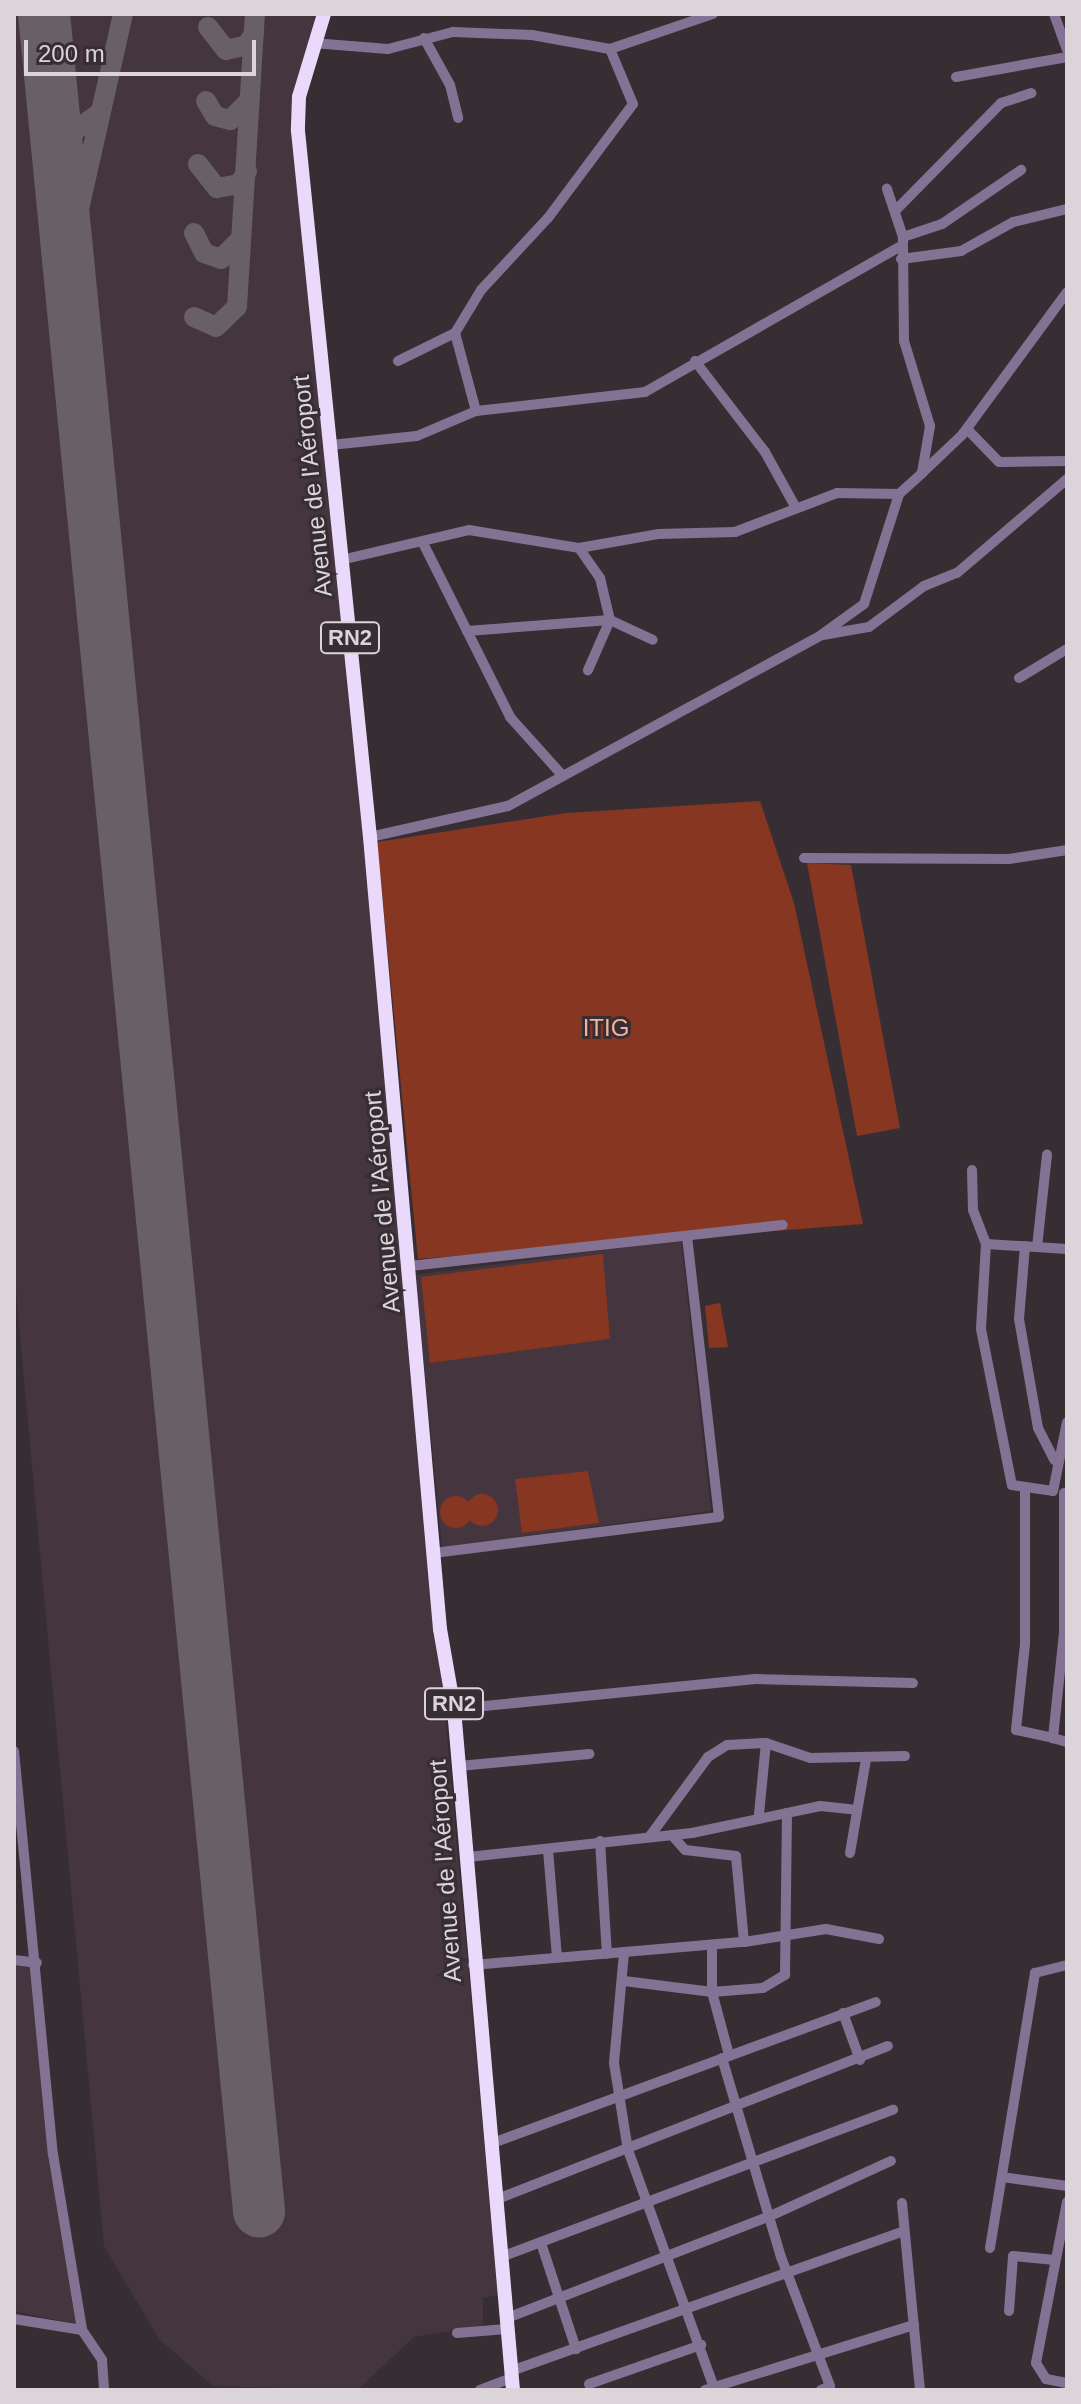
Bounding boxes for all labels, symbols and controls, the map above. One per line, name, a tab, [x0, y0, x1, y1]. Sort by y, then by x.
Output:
scale bar	[28, 24, 260, 74]
text: 200 m	[38, 40, 105, 67]
street label: Avenue de l'Aéroport	[286, 374, 338, 598]
road number: RN2	[318, 620, 382, 656]
park label: ITIG	[583, 1014, 629, 1042]
street label: Avenue de l'Aéroport	[358, 1090, 406, 1314]
road number: RN2	[422, 1686, 486, 1722]
street label: Avenue de l'Aéroport	[423, 1759, 467, 1983]

